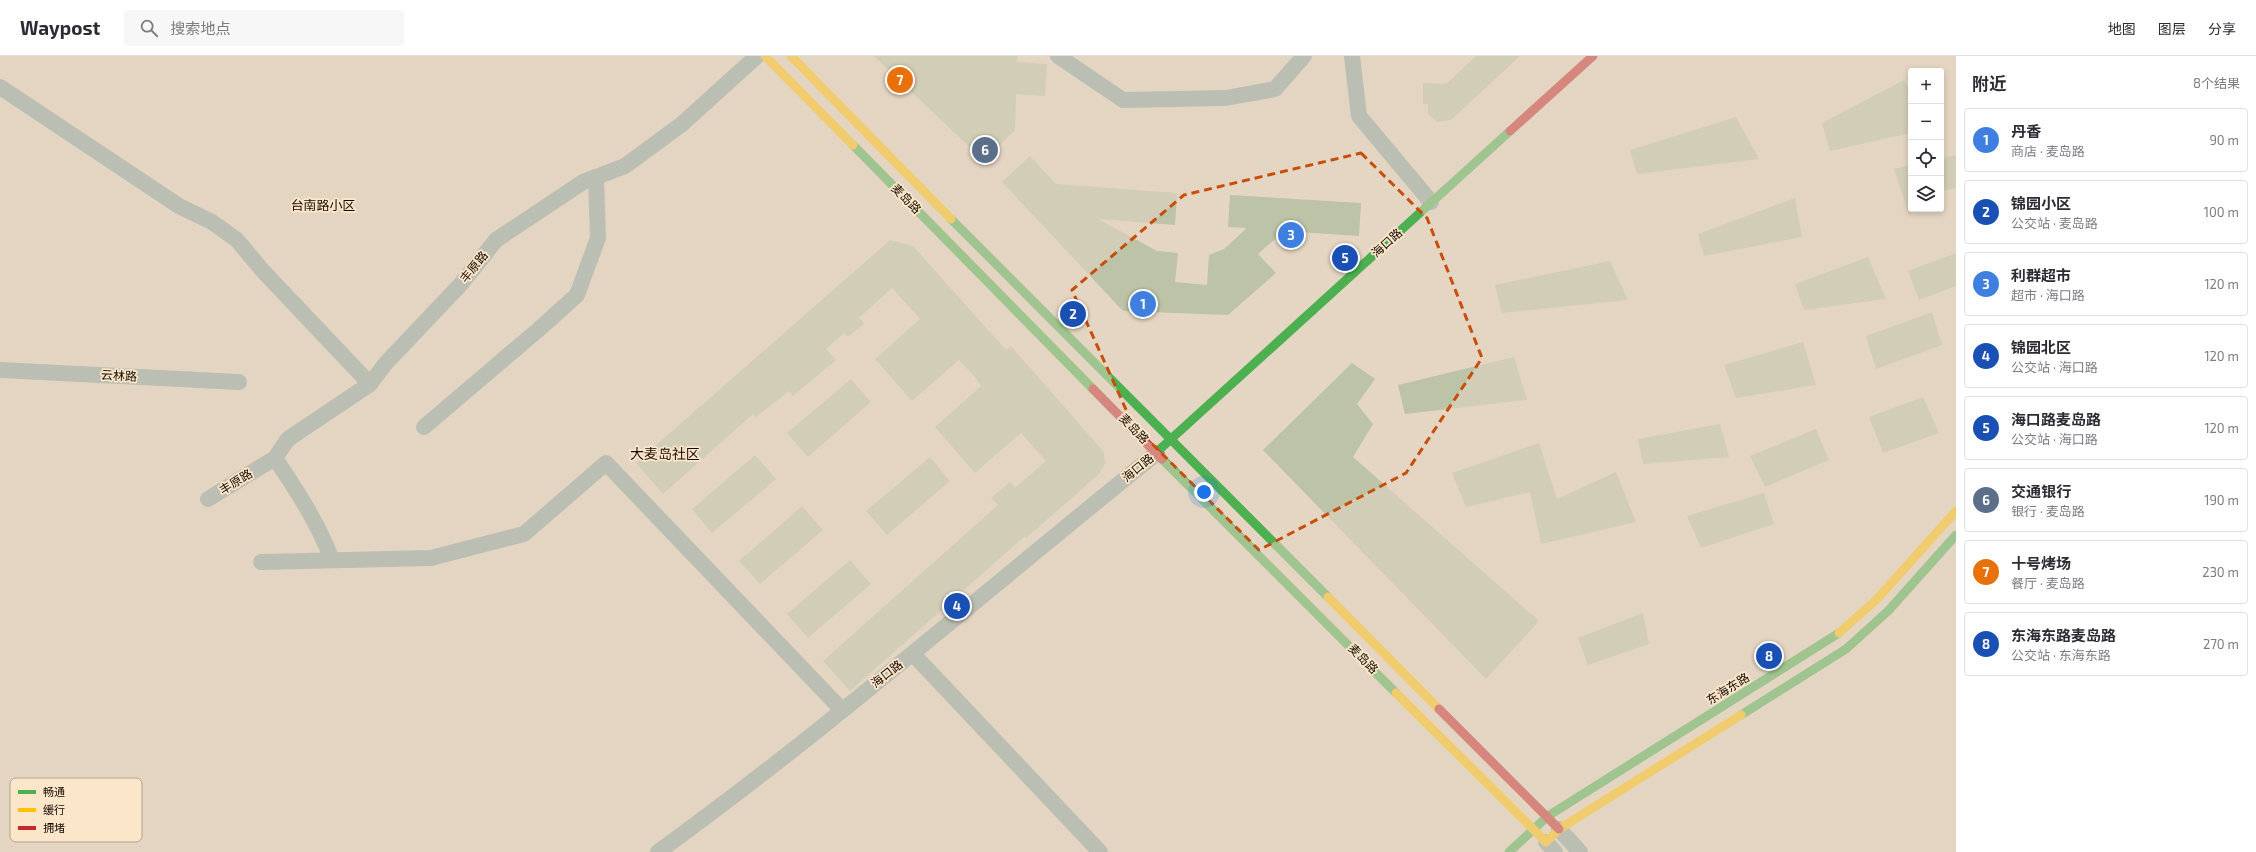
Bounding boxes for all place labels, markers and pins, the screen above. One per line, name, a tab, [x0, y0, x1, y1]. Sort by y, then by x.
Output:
pin: 7	[887, 65, 913, 95]
pin: 6	[972, 135, 998, 165]
pin: 3	[1278, 220, 1304, 250]
pin: 5	[1332, 243, 1358, 273]
pin: 1	[1130, 289, 1156, 319]
pin: 2	[1060, 299, 1086, 329]
pin: 4	[944, 591, 970, 621]
pin: 8	[1756, 641, 1782, 671]

